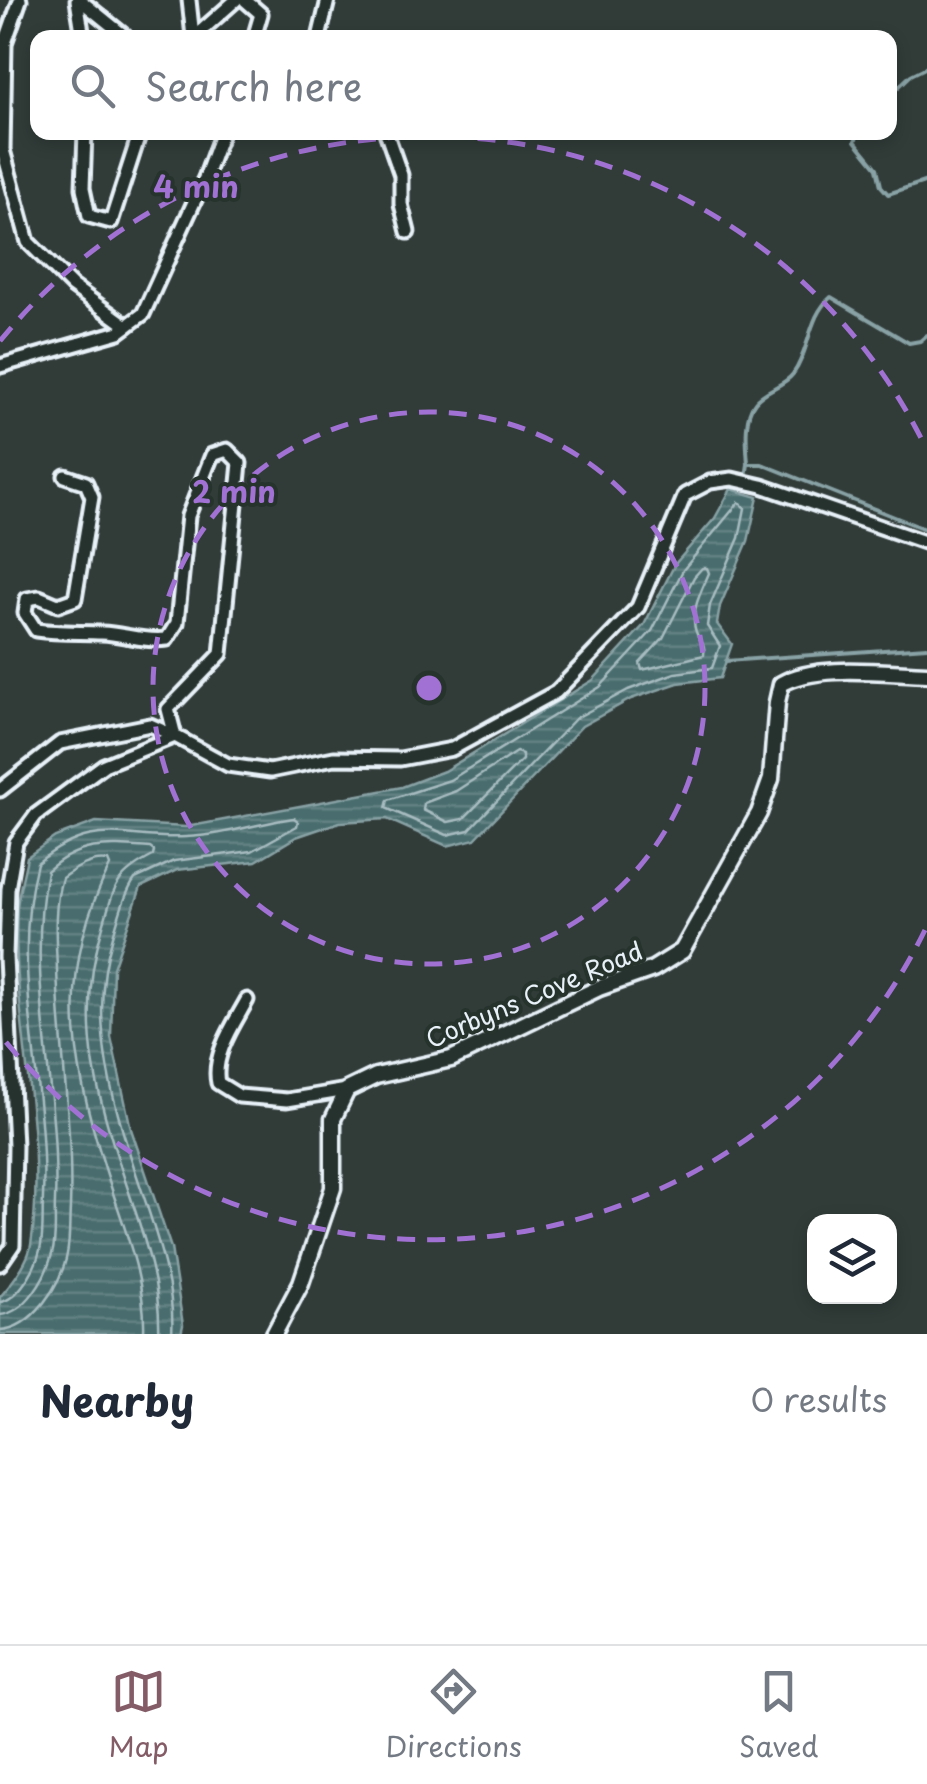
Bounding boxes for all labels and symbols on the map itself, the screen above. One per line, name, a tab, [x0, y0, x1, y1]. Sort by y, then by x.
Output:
text: 4 min	[153, 163, 239, 208]
text: 2 min	[192, 468, 276, 513]
centre of rings	[411, 670, 447, 706]
street label: Corbyns Cove Road	[419, 931, 649, 1057]

